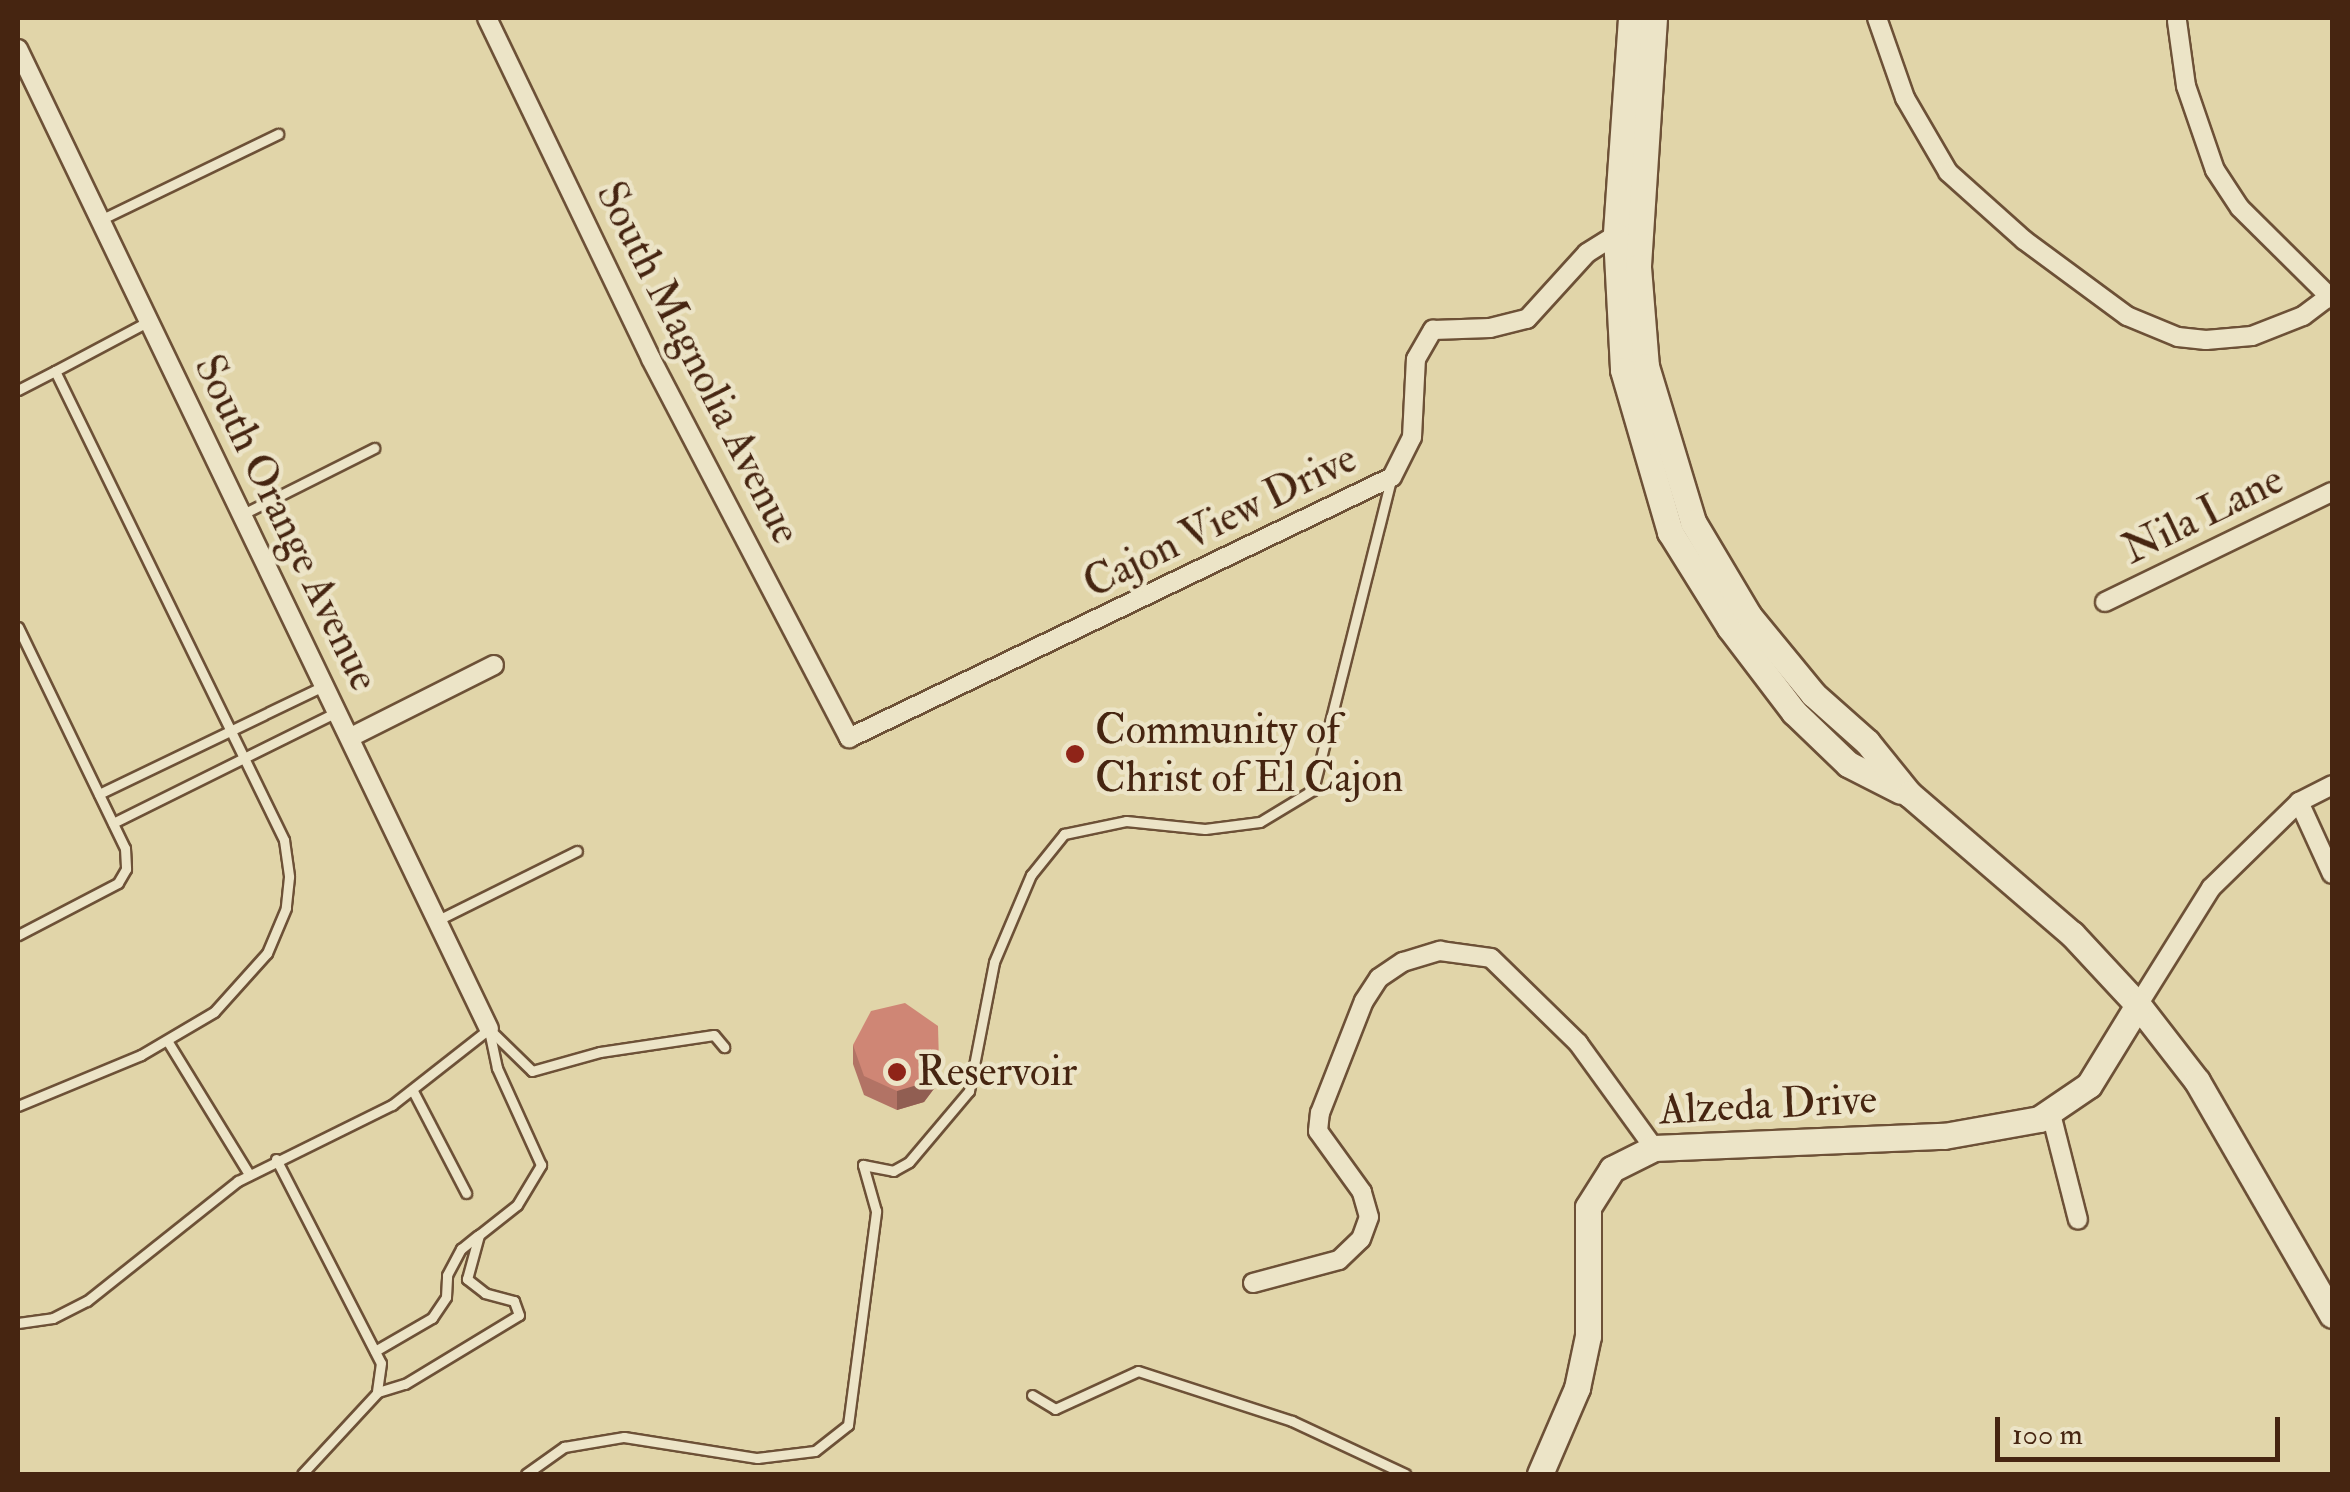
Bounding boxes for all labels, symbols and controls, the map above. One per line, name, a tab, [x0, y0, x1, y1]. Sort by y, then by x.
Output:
street label: South Magnolia Avenue	[585, 174, 811, 552]
street label: South Orange Avenue	[183, 347, 389, 699]
street label: Cajon View Drive	[1075, 433, 1365, 609]
street label: Nila Lane	[2115, 455, 2291, 575]
place label: Community of Christ of El Cajon	[1095, 705, 1403, 804]
marker: Community of Christ of El Cajon	[1064, 743, 1086, 765]
place label: Reservoir	[917, 1047, 1077, 1097]
marker: Reservoir	[886, 1061, 908, 1083]
street label: Alzeda Drive	[1658, 1074, 1878, 1136]
scale bar	[2000, 1397, 2285, 1459]
text: 100 m	[2012, 1416, 2083, 1453]

